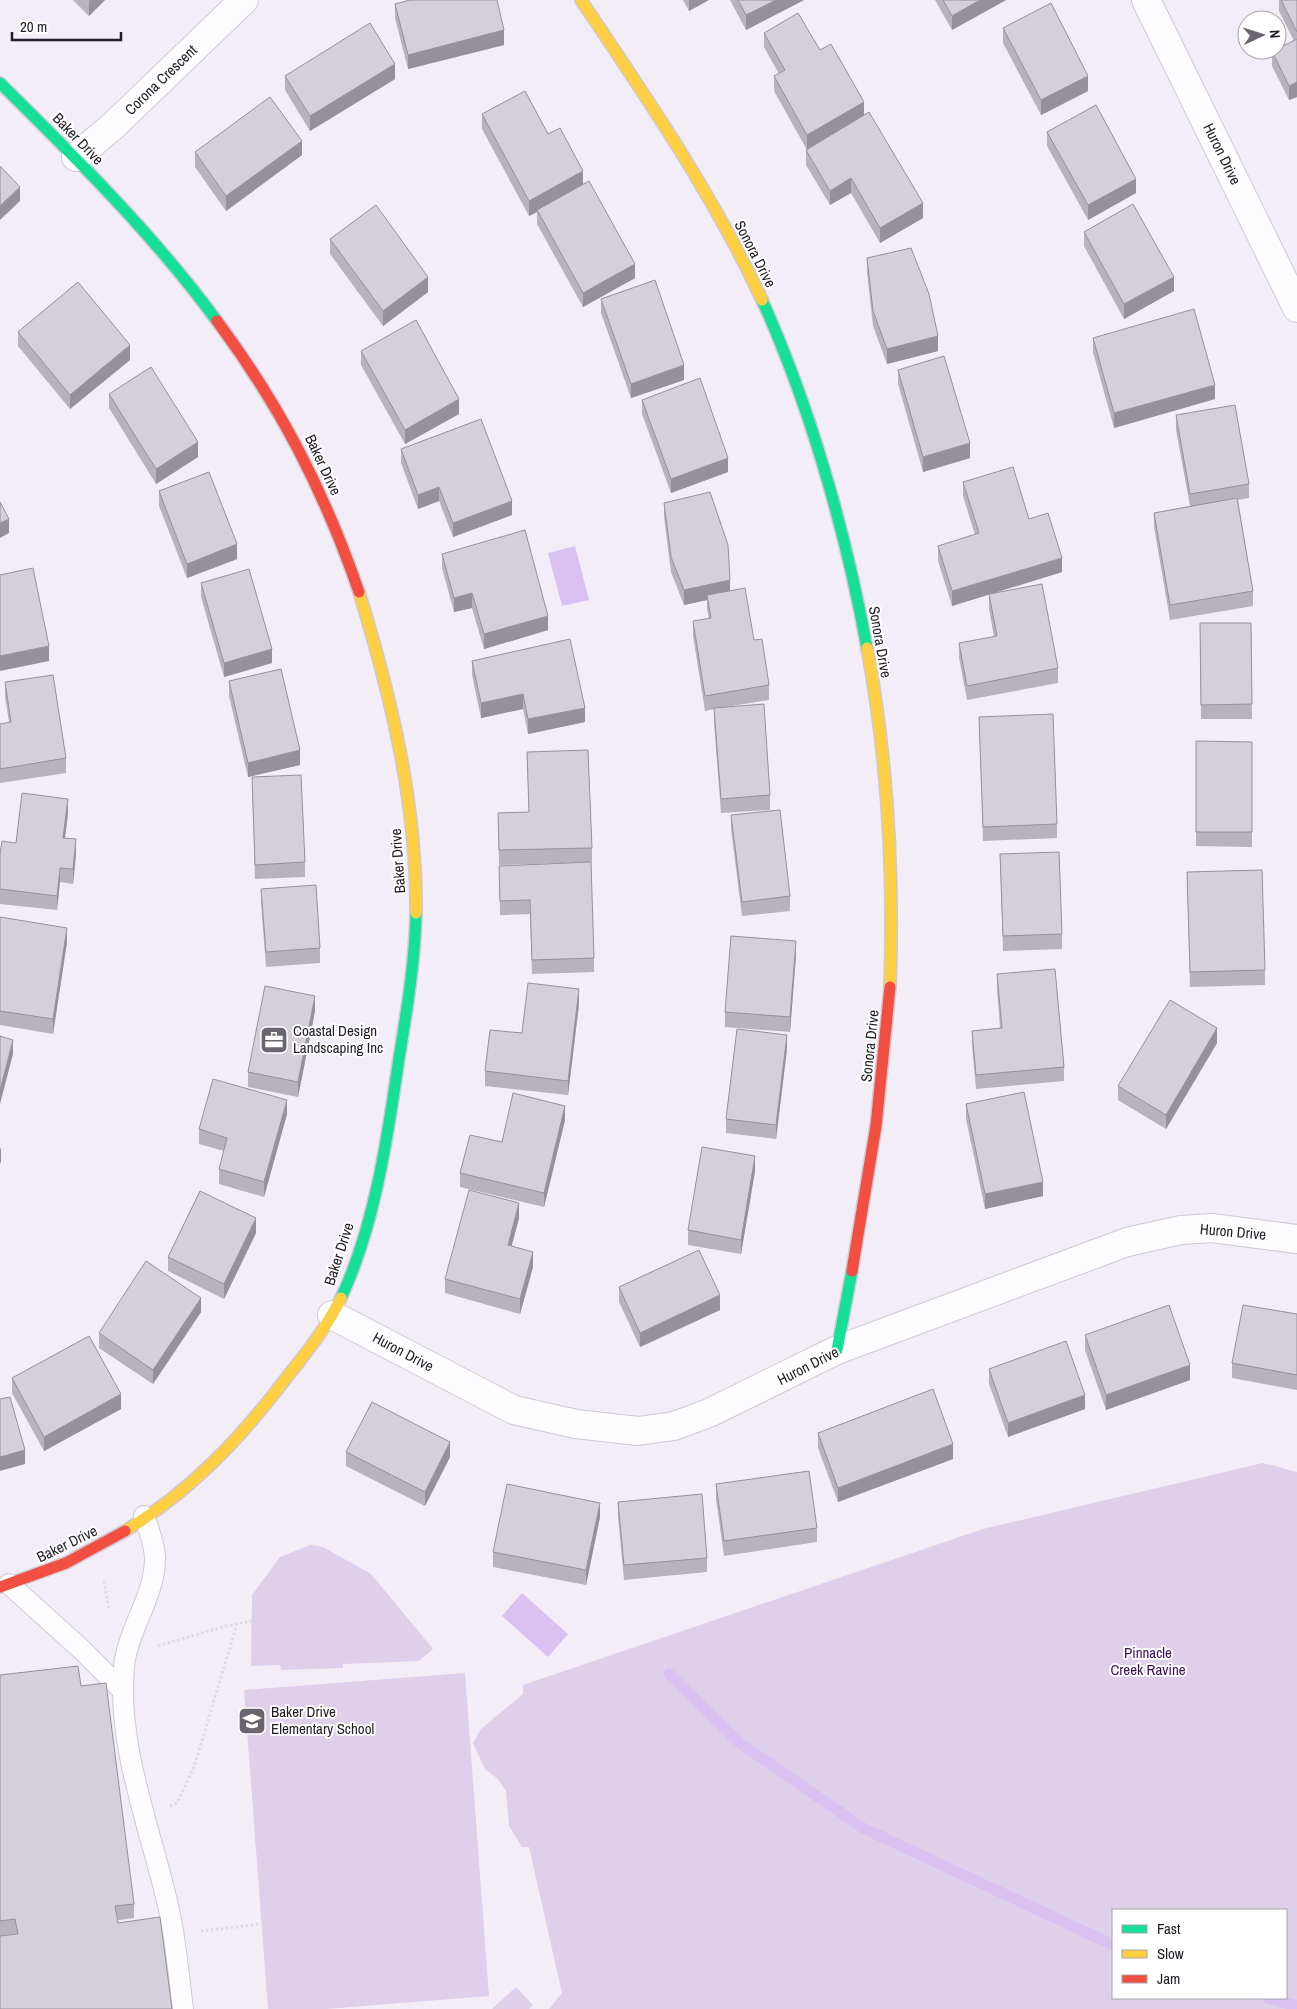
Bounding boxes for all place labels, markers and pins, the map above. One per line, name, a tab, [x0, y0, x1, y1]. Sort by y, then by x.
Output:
place label: Coastal Design Landscaping Inc	[293, 1020, 383, 1058]
office icon: Coastal Design Landscaping Inc	[259, 1025, 289, 1055]
place label: Baker Drive Elementary School	[271, 1701, 374, 1739]
school or university icon: Baker Drive Elementary School	[237, 1706, 267, 1736]

